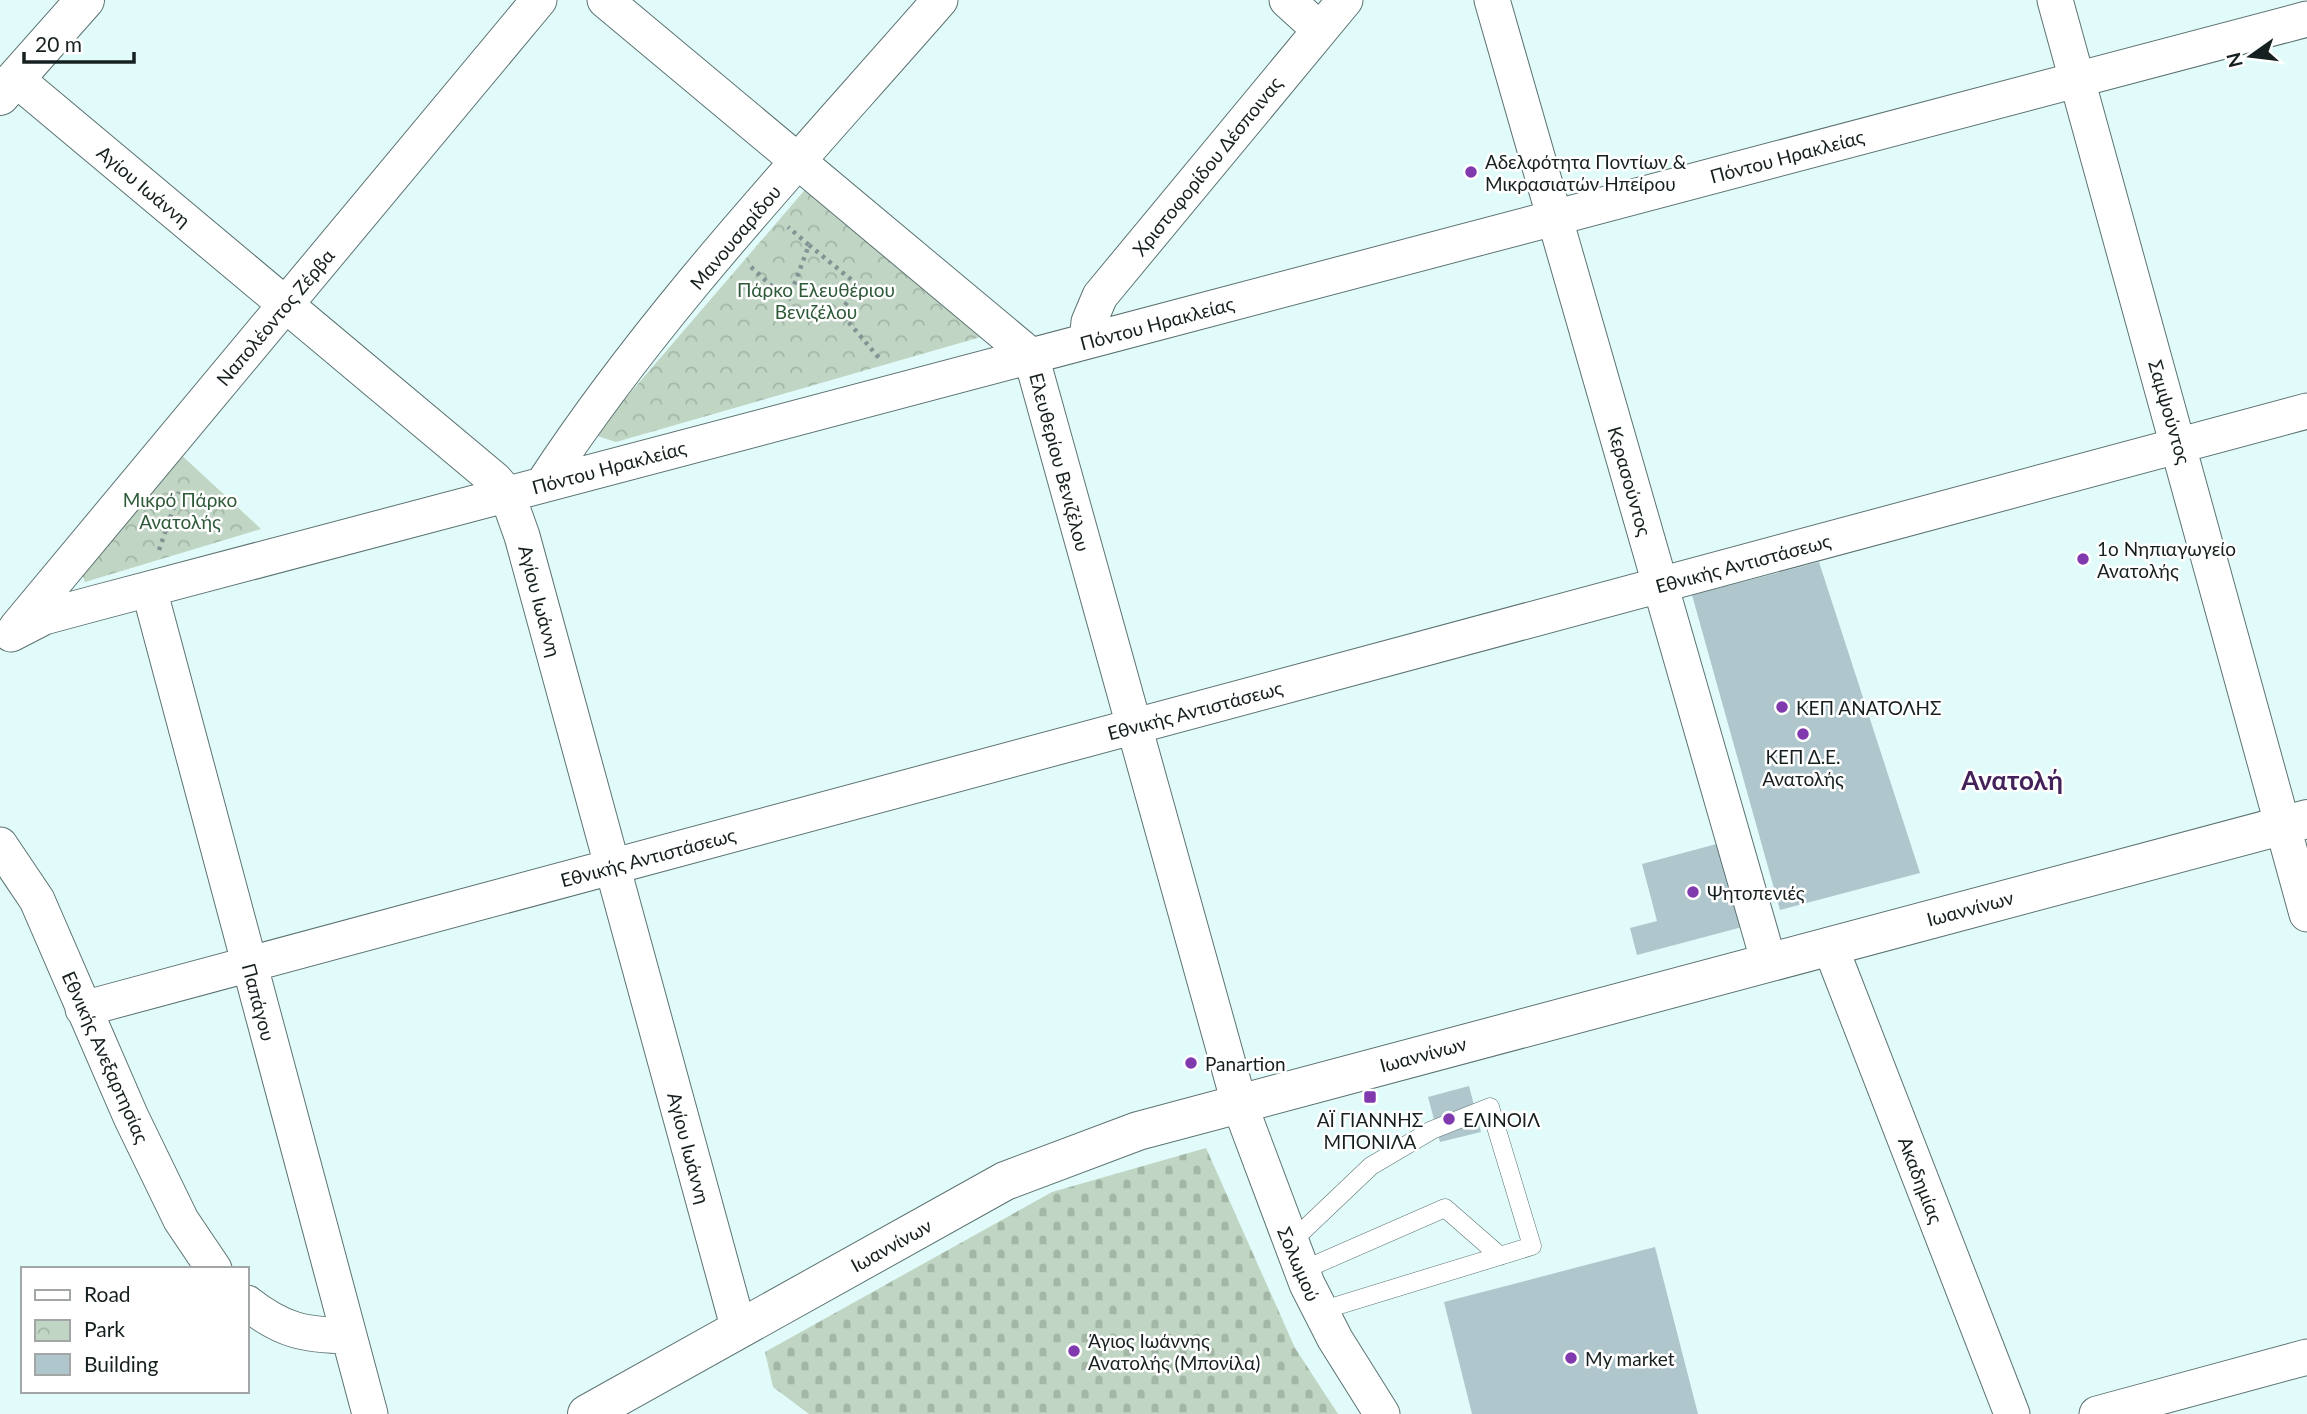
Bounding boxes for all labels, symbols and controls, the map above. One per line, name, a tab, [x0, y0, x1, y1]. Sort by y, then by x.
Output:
scale bar	[24, 21, 135, 65]
north arrow	[2216, 21, 2286, 91]
text: 20 m	[35, 31, 82, 56]
text: N	[2221, 50, 2247, 70]
street label: Χριστοφορίδου Δέσποινας	[1128, 72, 1287, 260]
street label: Πόντου Ηρακλείας	[1707, 124, 1867, 188]
street label: Αγίου Ιωάννη	[93, 140, 195, 232]
place label: Αδελφότητα Ποντίων & Μικρασιατών Ηπείρου	[1485, 150, 1687, 195]
marker: Αδελφότητα Ποντίων & Μικρασιατών Ηπείρου	[1463, 164, 1479, 180]
street label: Μανουσαρίδου	[685, 180, 785, 294]
street label: Ναπολέοντος Ζέρβα	[211, 243, 339, 390]
park label: Πάρκο Ελευθέριου Βενιζέλου	[737, 278, 895, 323]
street label: Πόντου Ηρακλείας	[1077, 291, 1237, 355]
street label: Σαμψούντος	[2144, 357, 2196, 467]
street label: Ελευθερίου Βενιζέλου	[1025, 370, 1095, 554]
street label: Κερασούντος	[1603, 423, 1657, 539]
street label: Πόντου Ηρακλείας	[529, 435, 689, 499]
park label: Μικρό Πάρκο Ανατολής	[123, 488, 237, 533]
street label: Εθνικής Αντιστάσεως	[1653, 529, 1833, 597]
place label: 1ο Νηπιαγωγείο Ανατολής	[2097, 537, 2236, 582]
street label: Αγίου Ιωάννη	[514, 543, 566, 659]
marker: 1ο Νηπιαγωγείο Ανατολής	[2075, 551, 2091, 567]
street label: Εθνικής Αντιστάσεως	[1105, 676, 1285, 744]
place label: ΚΕΠ ΑΝΑΤΟΛΗΣ	[1796, 696, 1942, 719]
marker: ΚΕΠ ΑΝΑΤΟΛΗΣ	[1774, 699, 1790, 715]
marker: ΚΕΠ Δ.Ε. Ανατολής	[1795, 726, 1811, 742]
place label: ΚΕΠ Δ.Ε. Ανατολής	[1762, 745, 1844, 790]
district label: Ανατολή	[1960, 764, 2063, 796]
street label: Εθνικής Αντιστάσεως	[558, 823, 738, 891]
place label: Ψητοπενιές	[1707, 881, 1805, 904]
marker: Ψητοπενιές	[1685, 884, 1701, 900]
street label: Ιωαννίνων	[1924, 885, 2016, 931]
street label: Παπάγου	[238, 961, 280, 1043]
street label: Εθνικής Ανεξαρτησίας	[58, 967, 154, 1147]
street label: Ιωαννίνων	[1377, 1031, 1469, 1077]
place label: Panartion	[1205, 1052, 1286, 1075]
marker: Panartion	[1183, 1055, 1199, 1071]
marker: ΑΪ ΓΙΑΝΝΗΣ ΜΠΟΝΙΛΑ	[1362, 1089, 1378, 1105]
street label: Αγίου Ιωάννη	[663, 1090, 715, 1206]
place label: ΑΪ ΓΙΑΝΝΗΣ ΜΠΟΝΙΛΑ	[1317, 1108, 1423, 1153]
place label: ΕΛΙΝΟΙΛ	[1463, 1108, 1540, 1131]
marker: ΕΛΙΝΟΙΛ	[1441, 1111, 1457, 1127]
street label: Ακαδημίας	[1894, 1133, 1948, 1227]
street label: Ιωαννίνων	[847, 1213, 936, 1277]
street label: Σολωμού	[1273, 1223, 1325, 1305]
legend	[21, 1267, 248, 1393]
text: Road	[84, 1281, 131, 1306]
text: Park	[84, 1316, 125, 1341]
place label: Άγιος Ιωάννης Ανατολής (Μπονίλα)	[1088, 1329, 1260, 1374]
marker: Άγιος Ιωάννης Ανατολής (Μπονίλα)	[1066, 1343, 1082, 1359]
place label: My market	[1585, 1347, 1675, 1370]
marker: My market	[1563, 1350, 1579, 1366]
text: Building	[84, 1351, 159, 1376]

